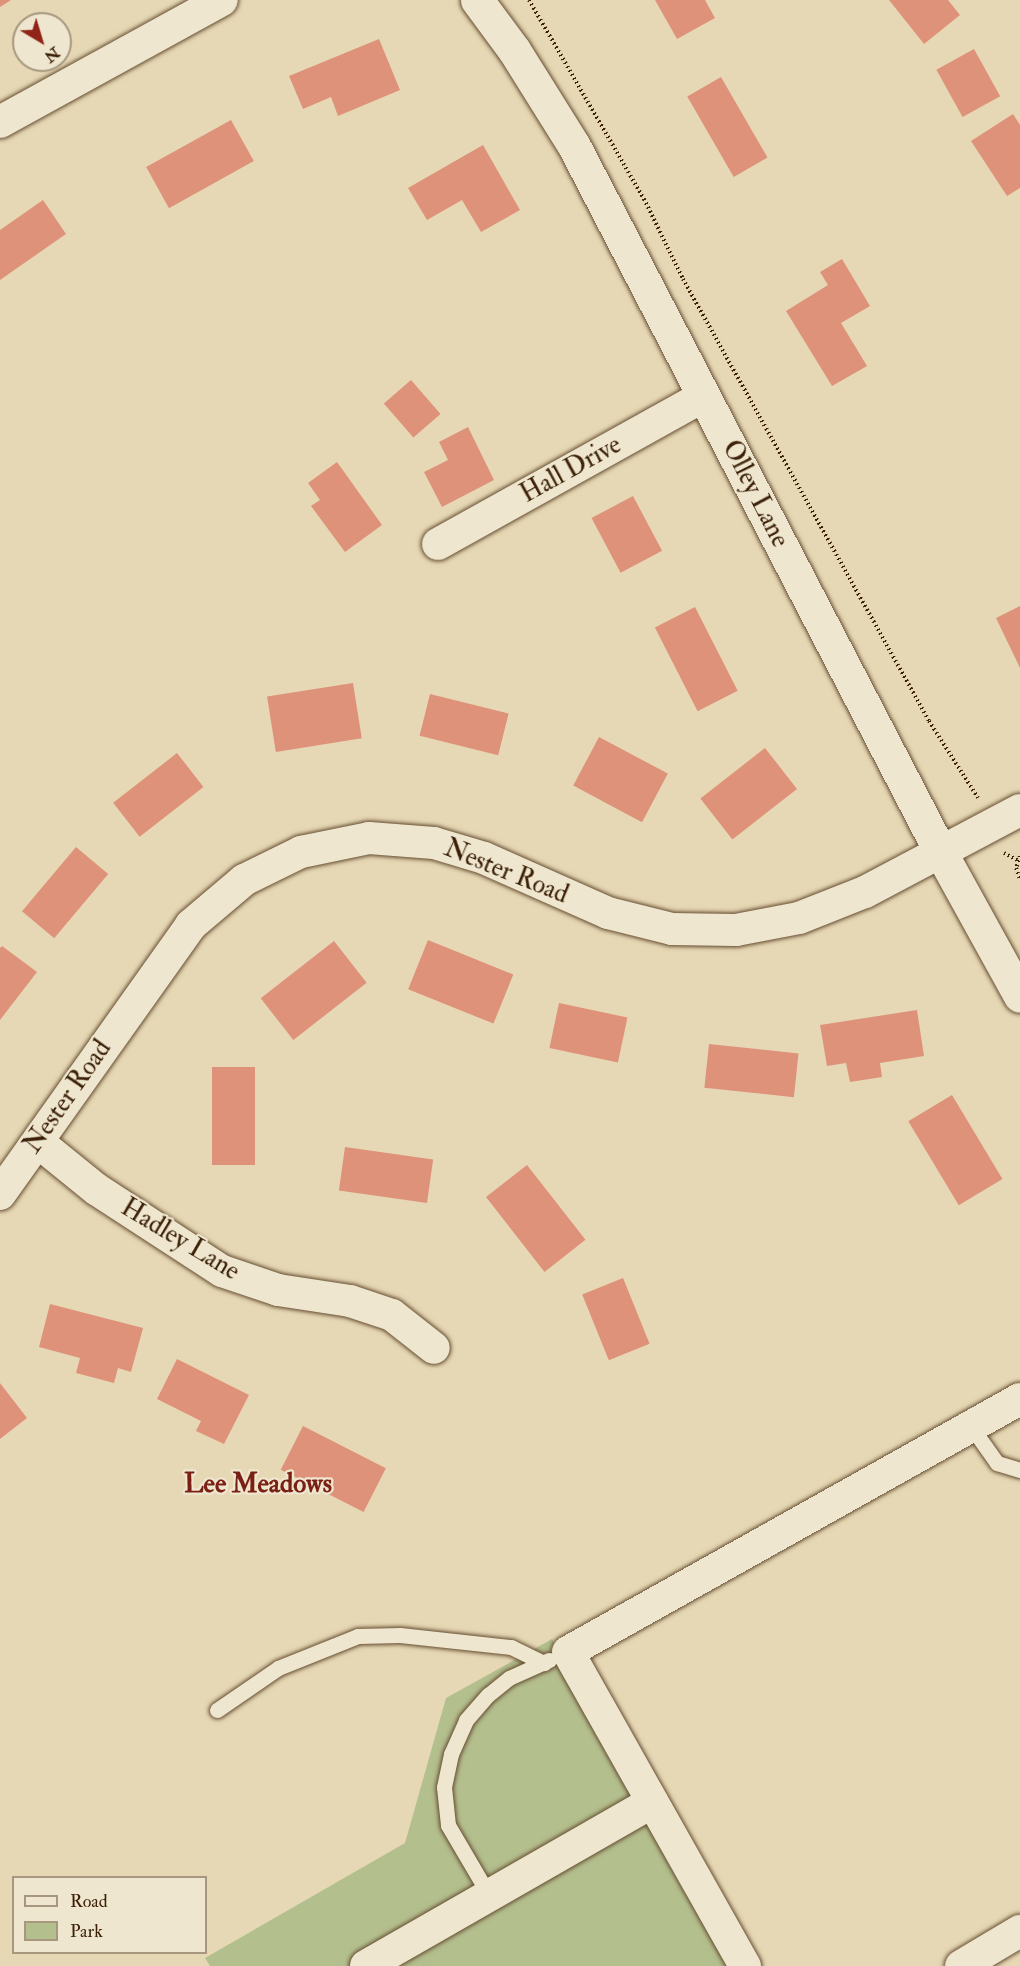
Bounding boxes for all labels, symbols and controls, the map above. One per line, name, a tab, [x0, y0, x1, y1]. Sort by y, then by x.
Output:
north arrow	[12, 12, 72, 72]
text: N	[40, 42, 64, 67]
street label: Hall Drive	[515, 430, 627, 510]
street label: Olley Lane	[715, 435, 795, 553]
street label: Nester Road	[439, 833, 573, 911]
street label: Nester Road	[18, 1034, 118, 1160]
street label: Hadley Lane	[115, 1192, 245, 1288]
district label: Lee Meadows	[184, 1468, 332, 1500]
legend	[12, 1876, 207, 1954]
text: Road	[70, 1890, 108, 1913]
text: Park	[70, 1920, 103, 1943]

